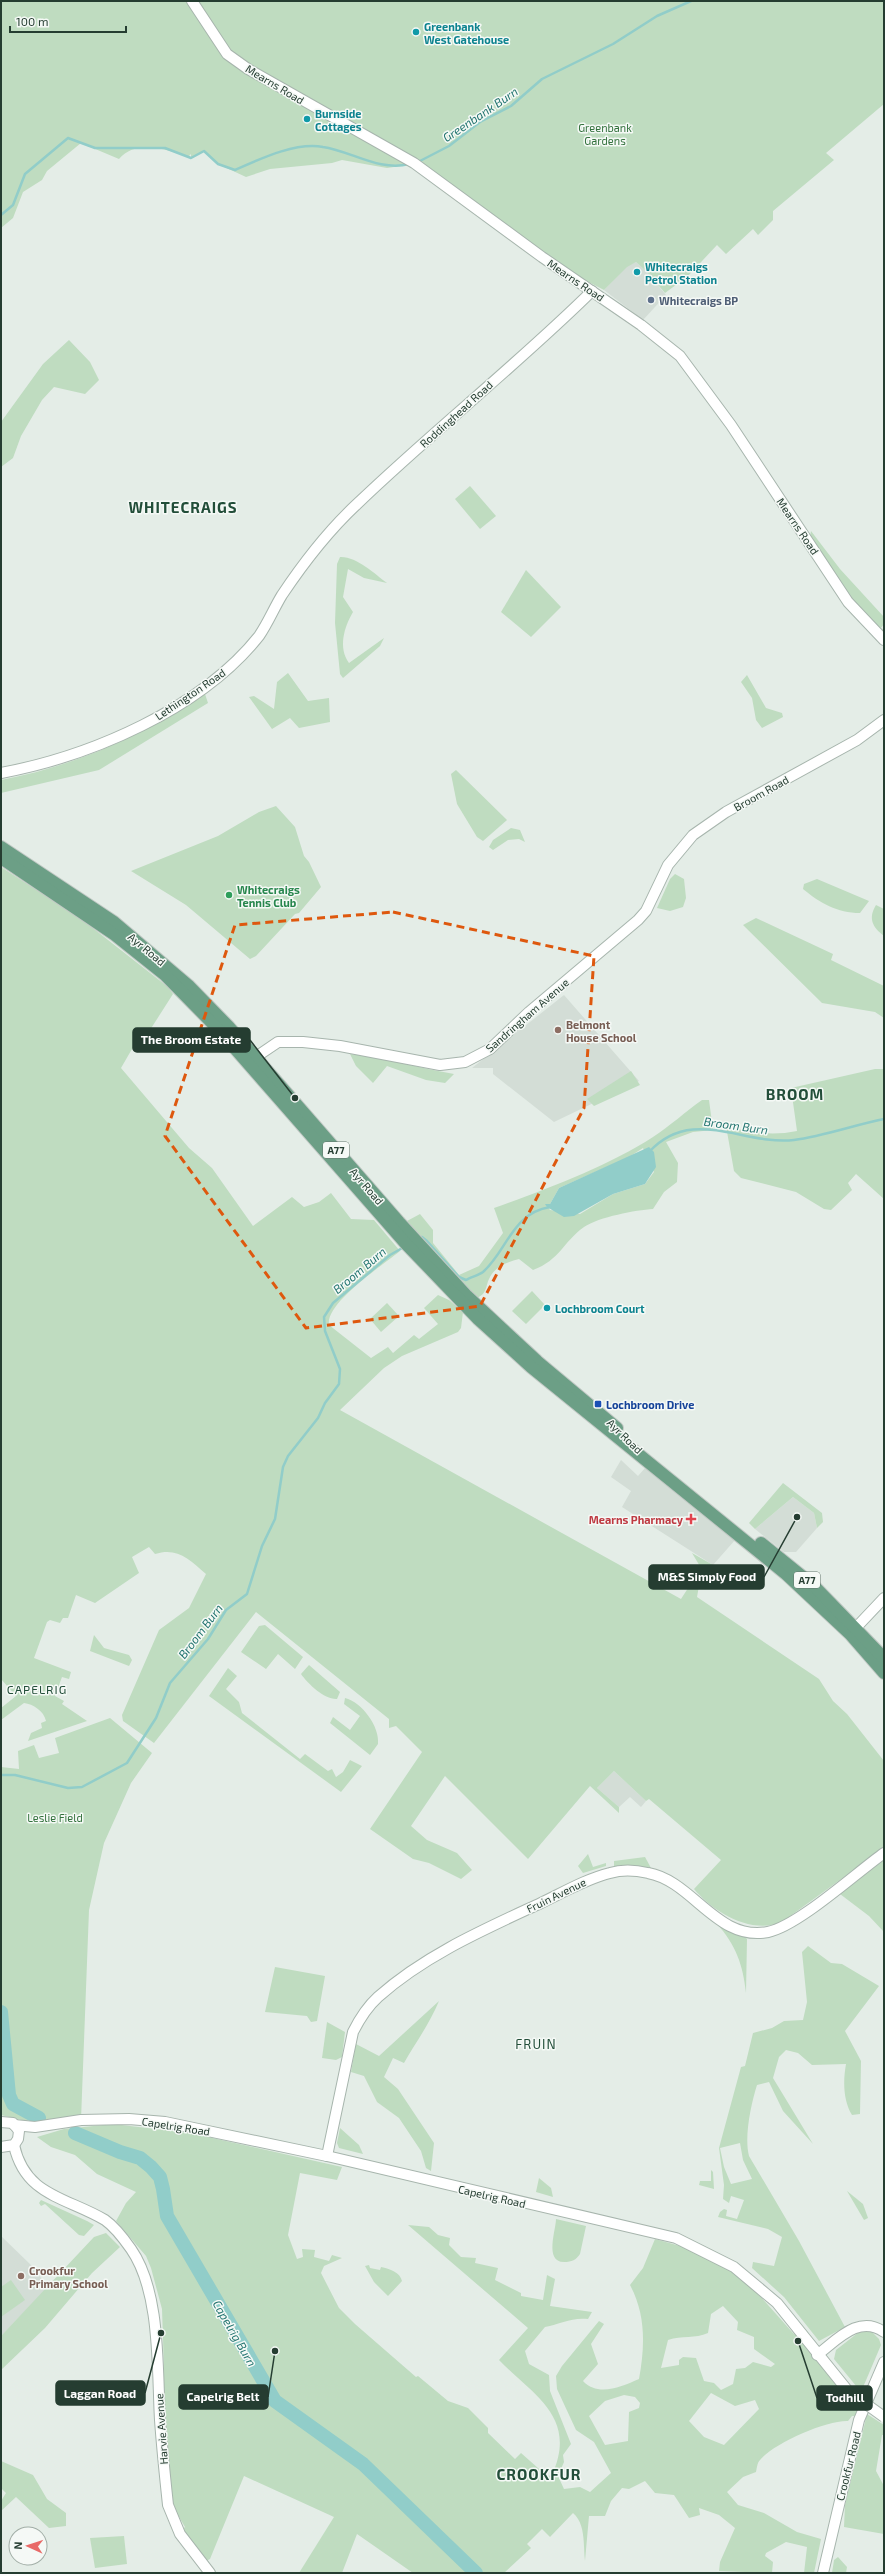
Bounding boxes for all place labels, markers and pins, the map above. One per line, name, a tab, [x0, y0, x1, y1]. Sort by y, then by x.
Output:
place label: Greenbank West Gatehouse	[424, 20, 509, 46]
marker: Greenbank West Gatehouse	[411, 27, 421, 37]
place label: Burnside Cottages	[315, 107, 362, 133]
marker: Burnside Cottages	[302, 114, 312, 124]
place label: Whitecraigs Petrol Station	[645, 260, 717, 286]
marker: Whitecraigs Petrol Station	[632, 267, 642, 277]
place label: Whitecraigs BP	[659, 294, 738, 307]
marker: Whitecraigs BP	[646, 295, 656, 305]
place label: Whitecraigs Tennis Club	[237, 883, 300, 909]
marker: Whitecraigs Tennis Club	[224, 890, 234, 900]
place label: Belmont House School	[566, 1018, 637, 1044]
marker: Belmont House School	[553, 1025, 563, 1035]
callout: The Broom Estate	[133, 1028, 250, 1052]
place label: Lochbroom Court	[555, 1302, 645, 1315]
marker: Lochbroom Court	[542, 1303, 552, 1313]
place label: Lochbroom Drive	[606, 1398, 694, 1411]
marker: Lochbroom Drive	[593, 1399, 603, 1409]
place label: Mearns Pharmacy	[589, 1513, 684, 1527]
marker: Mearns Pharmacy	[686, 1514, 696, 1524]
callout: M&S Simply Food	[649, 1565, 764, 1589]
place label: Crookfur Primary School	[29, 2264, 108, 2291]
marker: Crookfur Primary School	[16, 2271, 26, 2281]
callout: Laggan Road	[56, 2381, 145, 2405]
callout: Capelrig Belt	[179, 2385, 268, 2409]
callout: Todhill	[817, 2386, 872, 2410]

